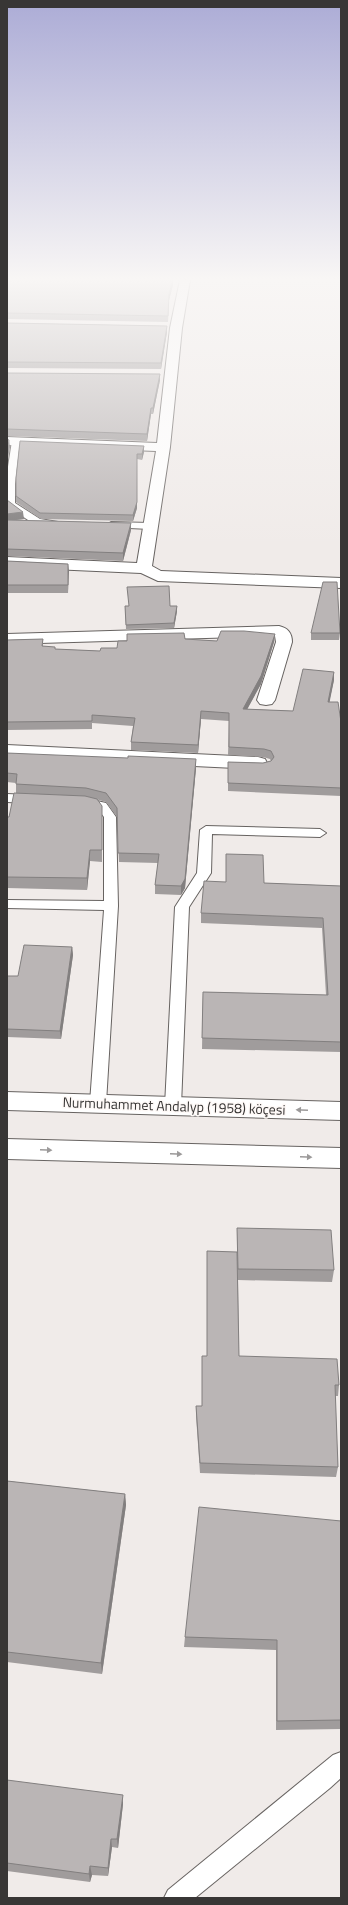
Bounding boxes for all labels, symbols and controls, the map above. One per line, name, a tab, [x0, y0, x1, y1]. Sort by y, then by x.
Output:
street label: Nurmuhammet Andalyp (1958) köçesi	[62, 1091, 286, 1120]
one-way arrow	[295, 1107, 308, 1113]
one-way arrow	[40, 1147, 53, 1153]
one-way arrow	[170, 1151, 183, 1157]
one-way arrow	[300, 1154, 313, 1160]

